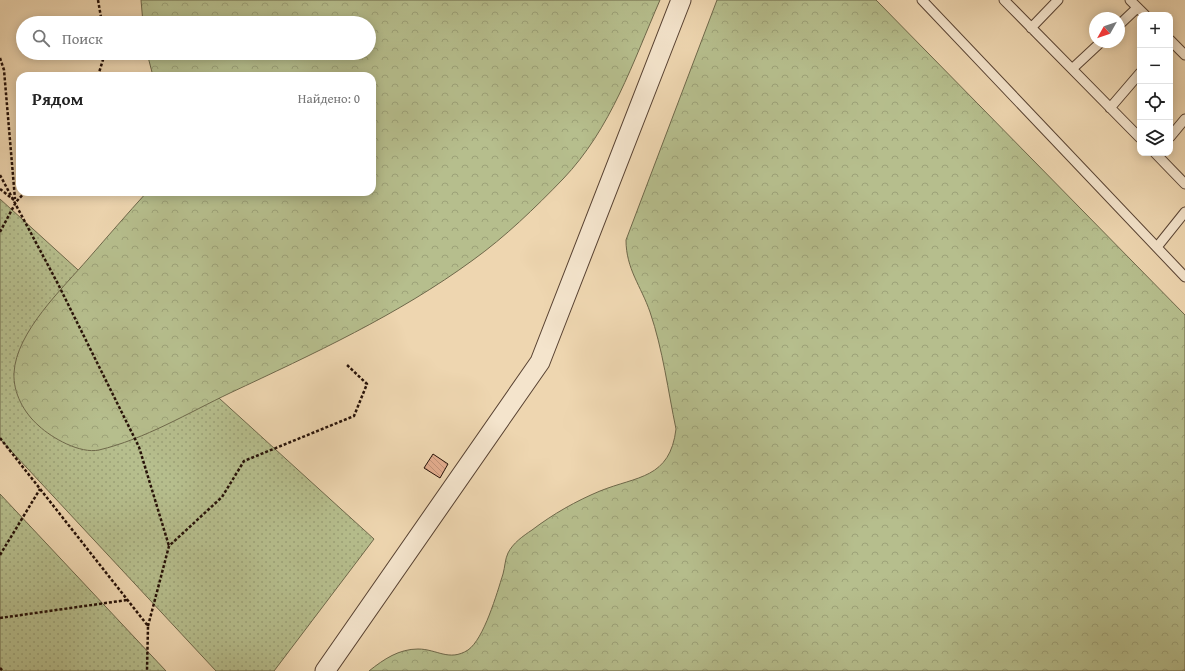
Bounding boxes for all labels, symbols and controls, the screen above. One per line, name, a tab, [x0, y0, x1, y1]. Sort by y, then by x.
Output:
north arrow	[1089, 12, 1125, 48]
map controls	[1137, 12, 1173, 156]
button: +	[1137, 12, 1173, 48]
search box	[16, 16, 376, 60]
icon: search	[30, 27, 52, 49]
text: Поиск	[62, 28, 103, 49]
button: −	[1137, 48, 1173, 84]
button: locate	[1137, 84, 1173, 120]
text: Рядом	[32, 86, 83, 111]
text: Найдено: 0	[298, 89, 360, 108]
button: layers	[1137, 120, 1173, 156]

